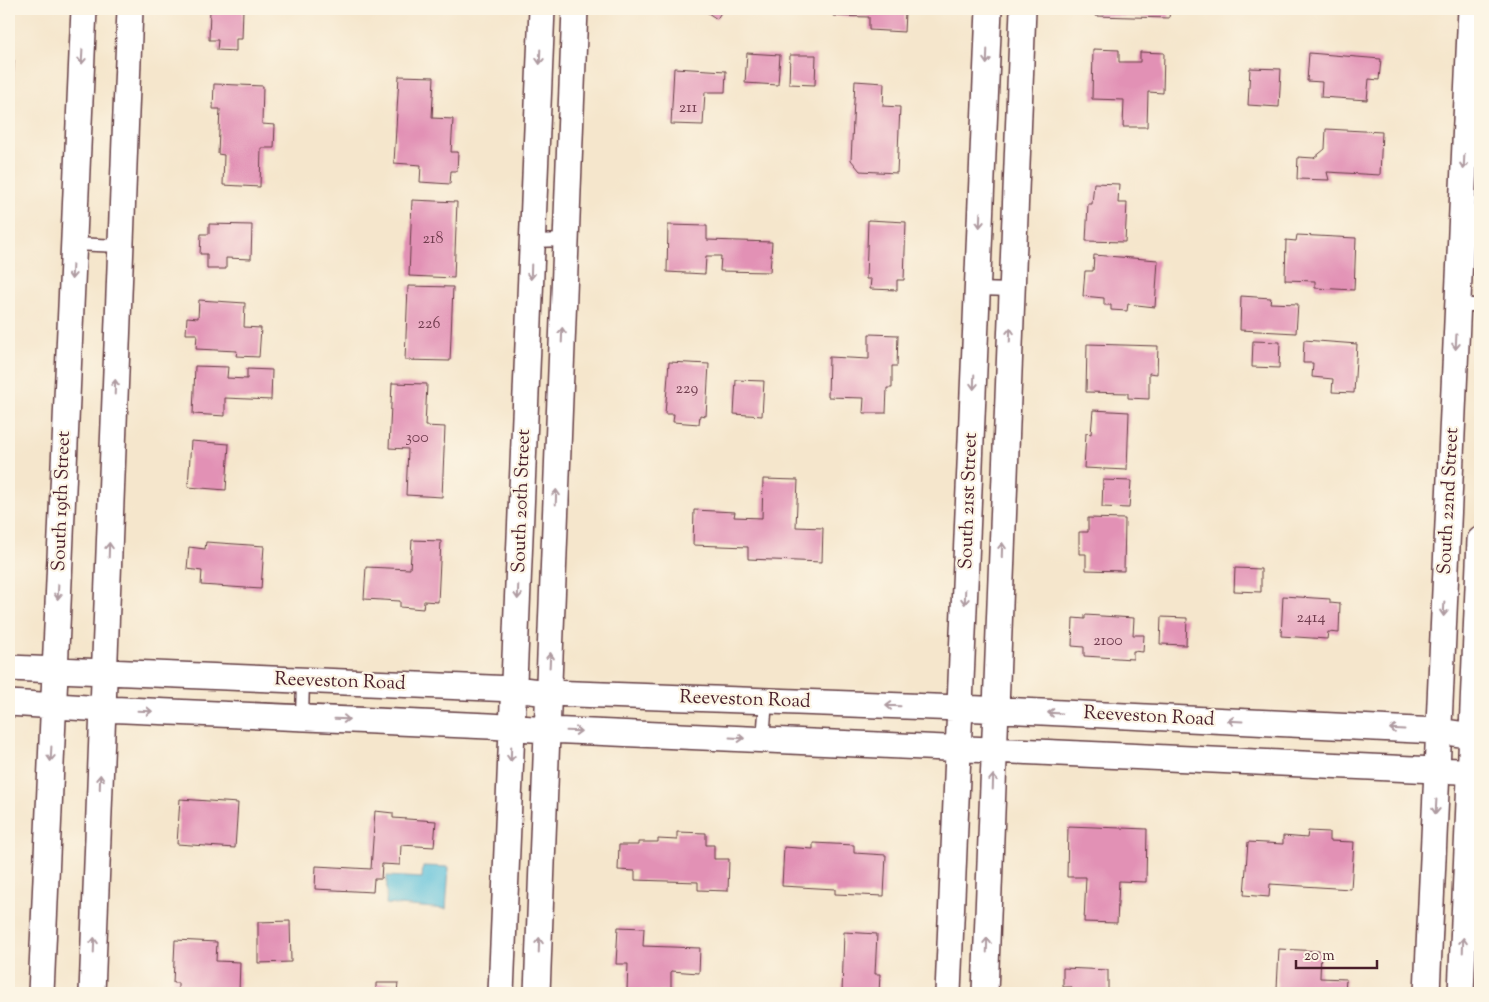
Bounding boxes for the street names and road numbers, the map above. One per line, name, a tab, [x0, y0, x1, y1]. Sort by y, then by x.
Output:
street label: South 22nd Street	[1432, 426, 1466, 575]
street label: South 20th Street	[506, 428, 538, 573]
street label: South 19th Street	[46, 430, 78, 572]
street label: South 21st Street	[953, 432, 985, 570]
street label: Reeveston Road	[274, 666, 406, 698]
street label: Reeveston Road	[679, 684, 811, 716]
street label: Reeveston Road	[1083, 700, 1215, 734]

